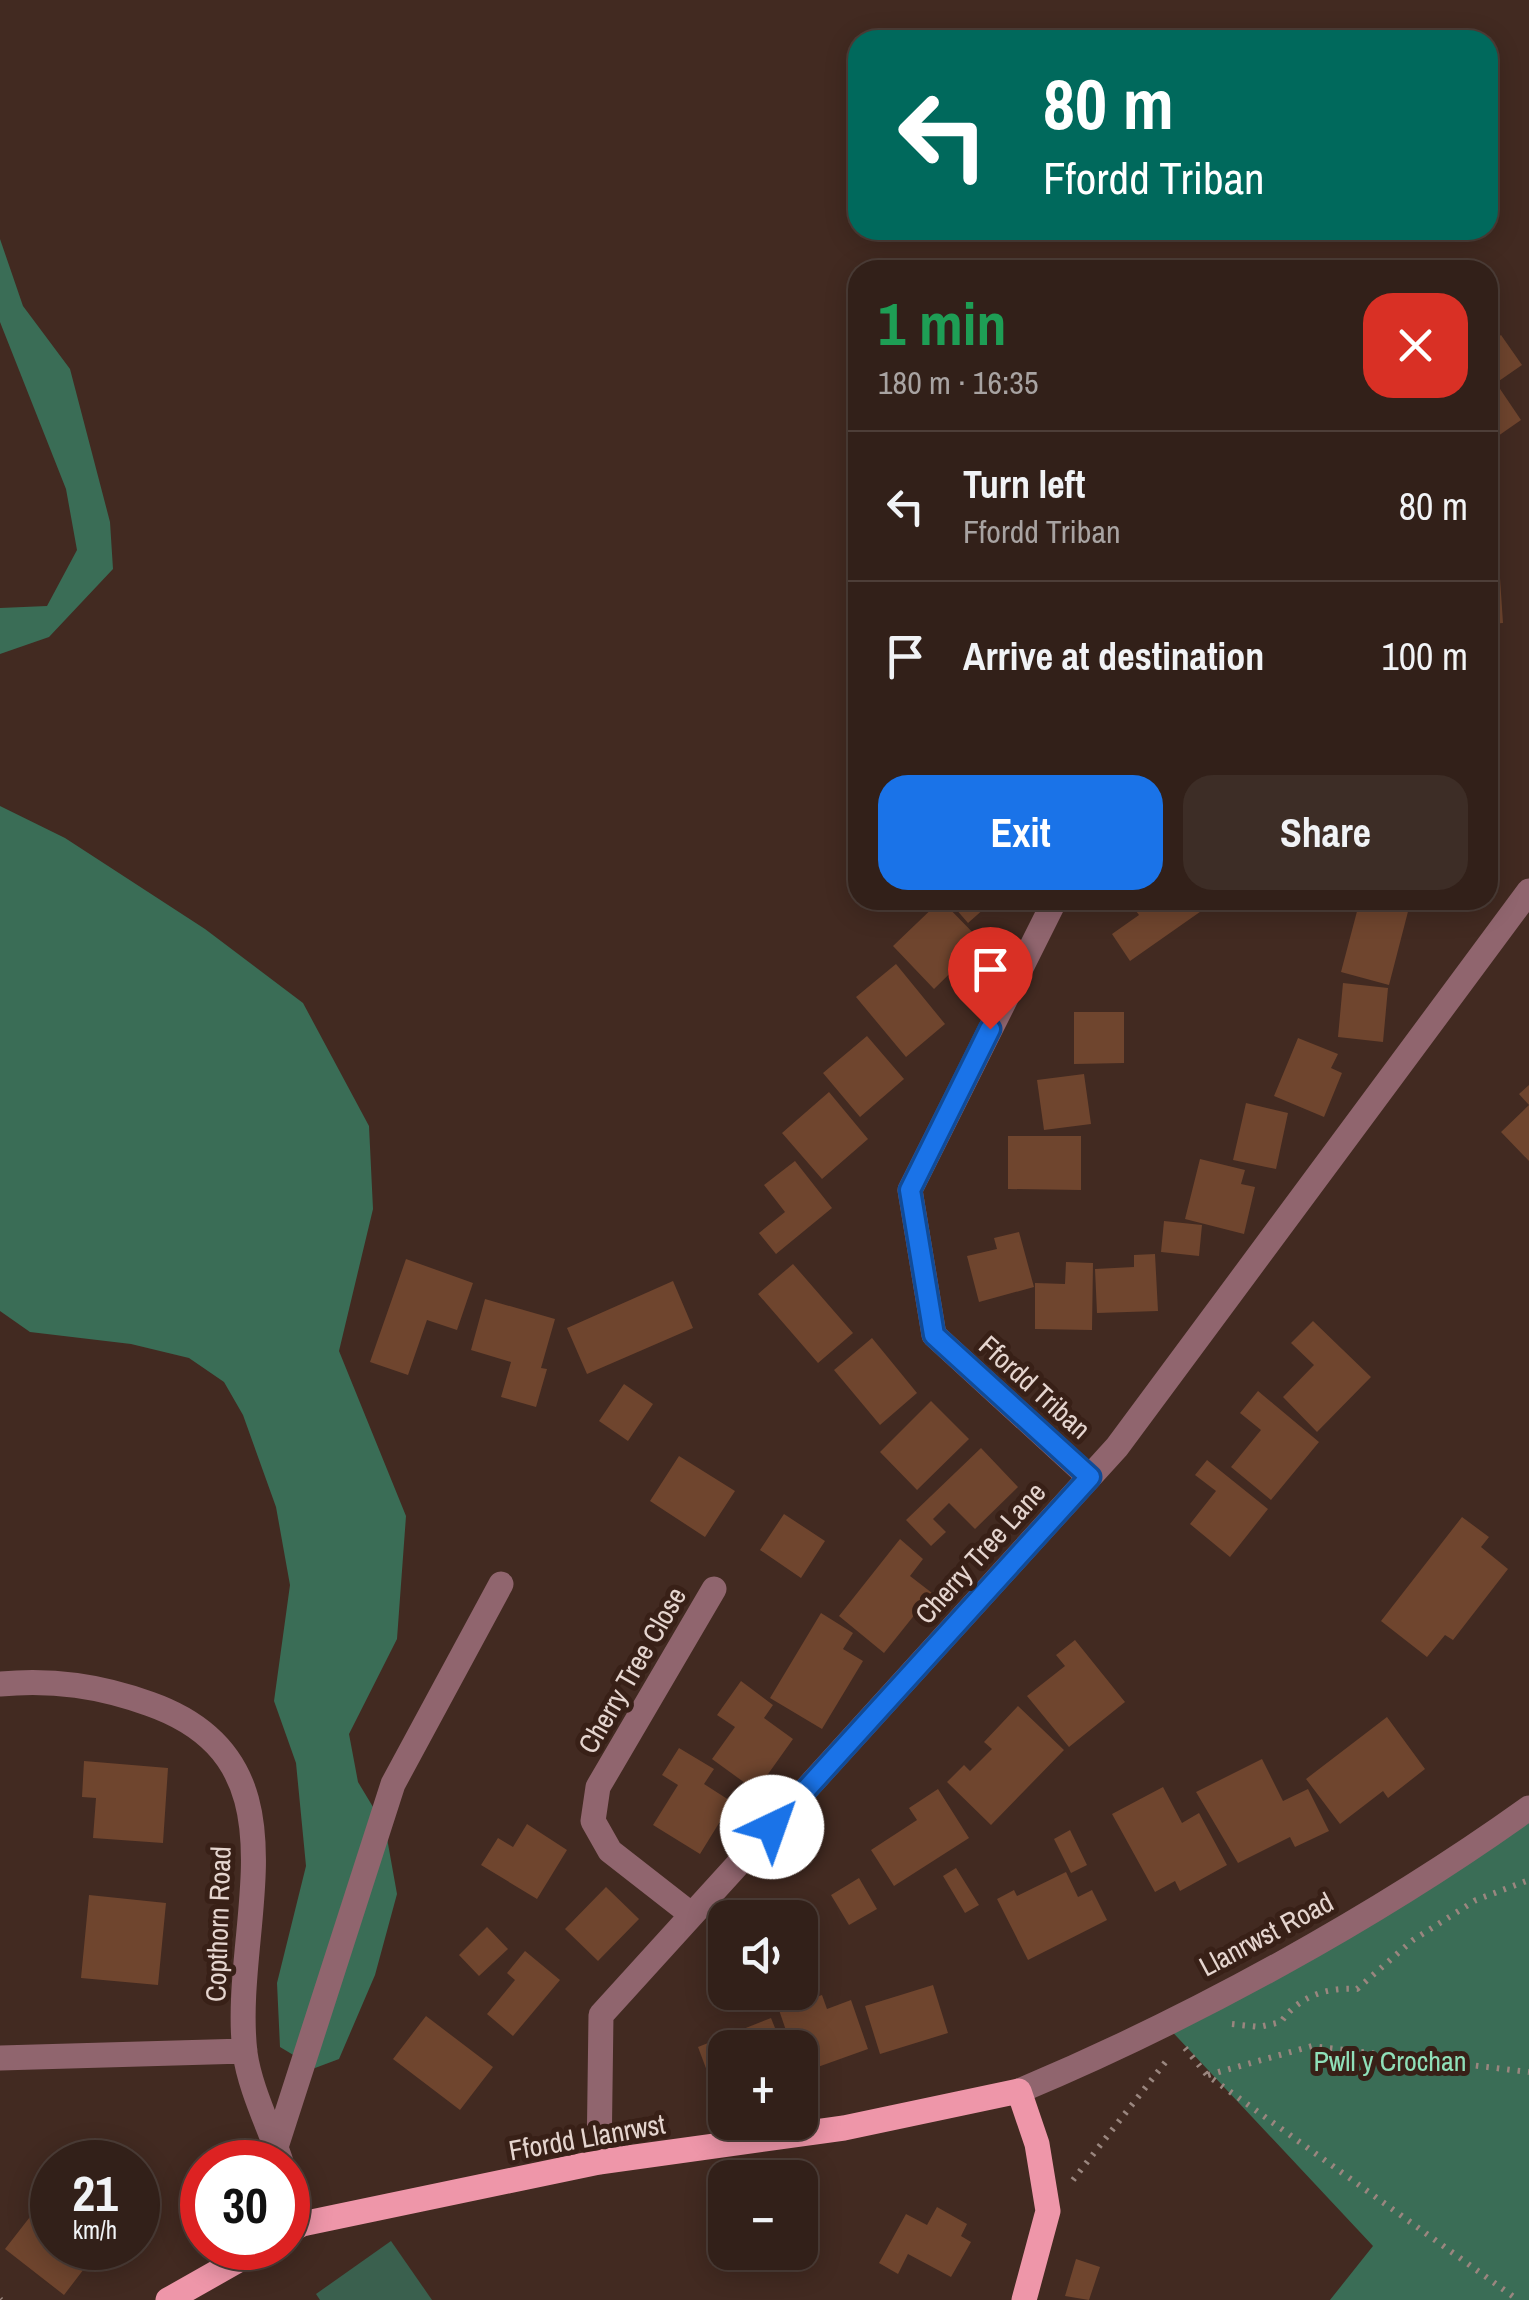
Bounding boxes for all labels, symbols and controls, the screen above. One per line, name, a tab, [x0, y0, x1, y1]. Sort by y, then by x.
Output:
text: 80 m	[1043, 57, 1174, 151]
icon: left	[878, 70, 1008, 200]
text: Ffordd Triban	[1043, 147, 1265, 208]
text: 1 min	[878, 283, 1007, 364]
button: close	[1363, 293, 1468, 398]
text: 180 m · 16:35	[878, 361, 1038, 404]
text: Turn left	[963, 459, 1085, 510]
icon: left	[878, 479, 933, 534]
text: 80 m	[1399, 481, 1468, 532]
text: Ffordd Triban	[963, 510, 1121, 553]
icon: arrive	[878, 629, 933, 684]
text: Arrive at destination	[963, 631, 1264, 682]
text: 100 m	[1381, 631, 1468, 682]
button: Exit	[878, 775, 1163, 890]
button: Share	[1183, 775, 1468, 890]
pin	[948, 927, 1033, 1030]
icon: arrive	[963, 942, 1018, 997]
street label: Ffordd Triban	[971, 1327, 1099, 1447]
street label: Cherry Tree Lane	[906, 1474, 1054, 1632]
street label: Cherry Tree Close	[569, 1580, 695, 1760]
position arrow	[720, 1775, 824, 1879]
street label: Copthorn Road	[196, 1846, 240, 2002]
street label: Llanrwst Road	[1192, 1883, 1340, 1985]
map controls	[708, 1900, 818, 2270]
button: sound	[708, 1900, 818, 2010]
button: +	[708, 2030, 818, 2140]
park label: Pwll y Crochan	[1313, 2042, 1467, 2080]
street label: Ffordd Llanrwst	[506, 2105, 668, 2169]
speed limit sign: 30	[180, 2140, 310, 2270]
text: 21	[72, 2159, 118, 2227]
button: −	[708, 2160, 818, 2270]
text: km/h	[73, 2213, 117, 2247]

